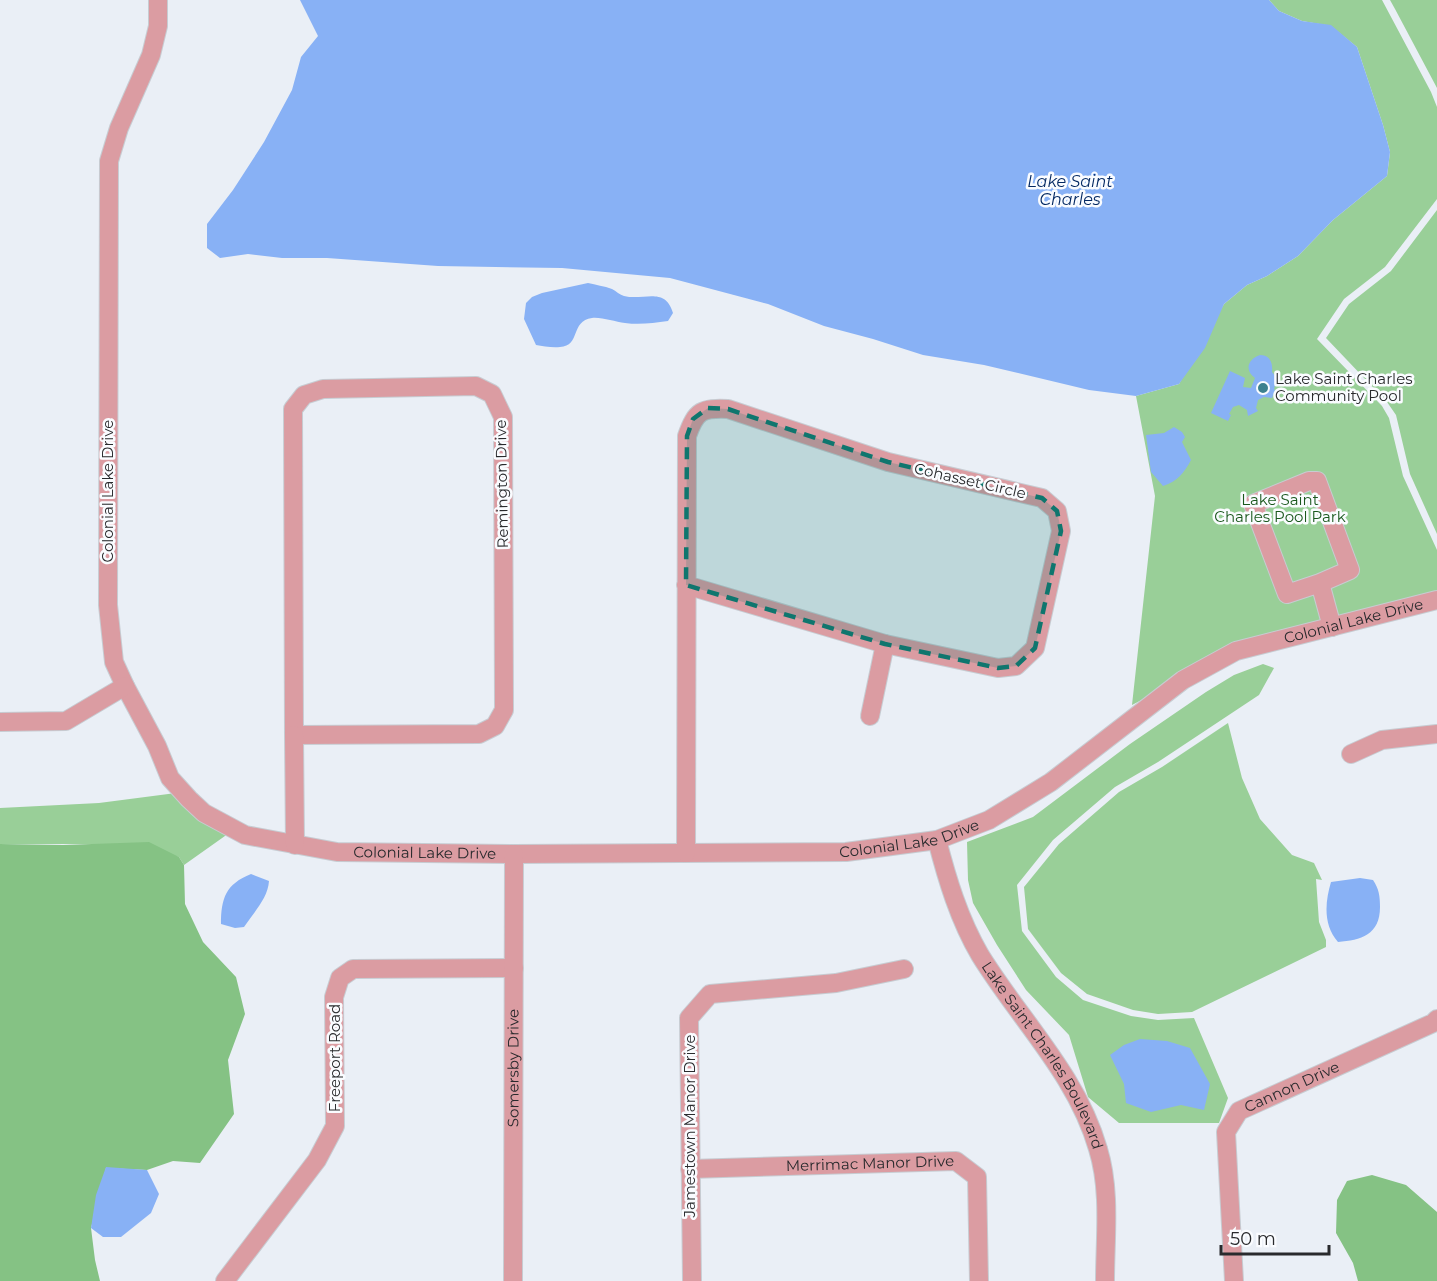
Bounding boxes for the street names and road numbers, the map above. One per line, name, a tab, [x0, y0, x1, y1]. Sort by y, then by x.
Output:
street label: Remington Drive	[491, 419, 512, 549]
street label: Colonial Lake Drive	[98, 420, 117, 562]
street label: Cohasset Circle	[912, 458, 1028, 503]
street label: Colonial Lake Drive	[1282, 594, 1425, 647]
street label: Colonial Lake Drive	[839, 815, 982, 861]
street label: Colonial Lake Drive	[353, 842, 496, 863]
street label: Lake Saint Charles Boulevard	[978, 958, 1108, 1151]
street label: Freeport Road	[325, 1004, 344, 1112]
street label: Somersby Drive	[503, 1009, 523, 1127]
street label: Jamestown Manor Drive	[680, 1035, 699, 1218]
street label: Cannon Drive	[1241, 1057, 1342, 1116]
street label: Merrimac Manor Drive	[785, 1151, 954, 1175]

